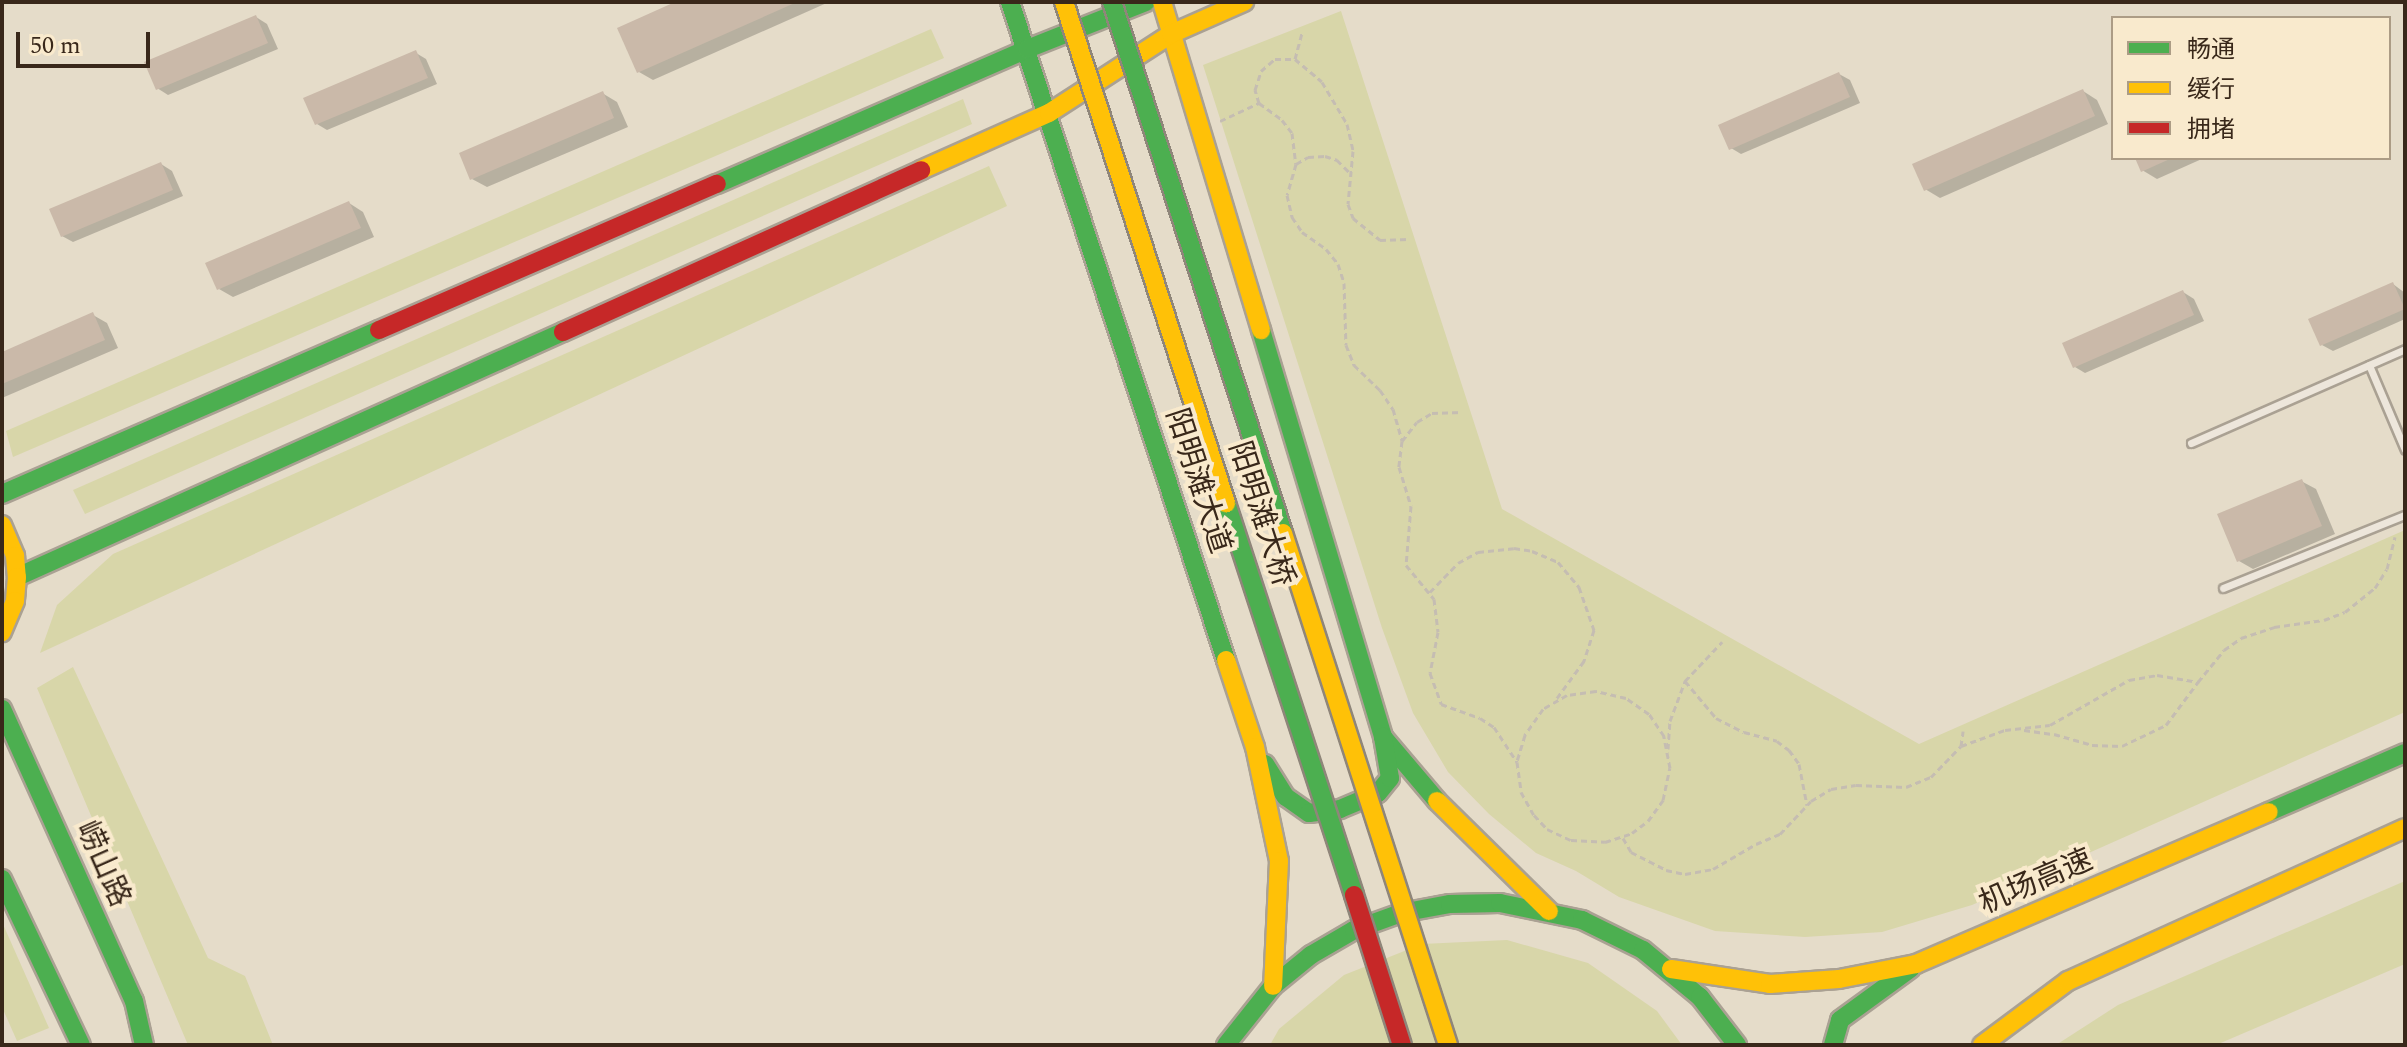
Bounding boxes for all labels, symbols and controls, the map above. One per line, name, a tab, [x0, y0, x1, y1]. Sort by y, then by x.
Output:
scale bar	[20, 16, 154, 66]
legend	[2111, 16, 2391, 160]
text: 50 m	[30, 28, 81, 64]
text: 畅通	[2187, 32, 2235, 68]
text: 缓行	[2187, 72, 2235, 108]
text: 拥堵	[2187, 112, 2235, 148]
street label: 阳明滩大道	[1158, 404, 1238, 558]
street label: 阳明滩大桥	[1221, 437, 1301, 591]
street label: 崂山路	[68, 816, 138, 912]
street label: 机场高速	[1974, 842, 2098, 922]

